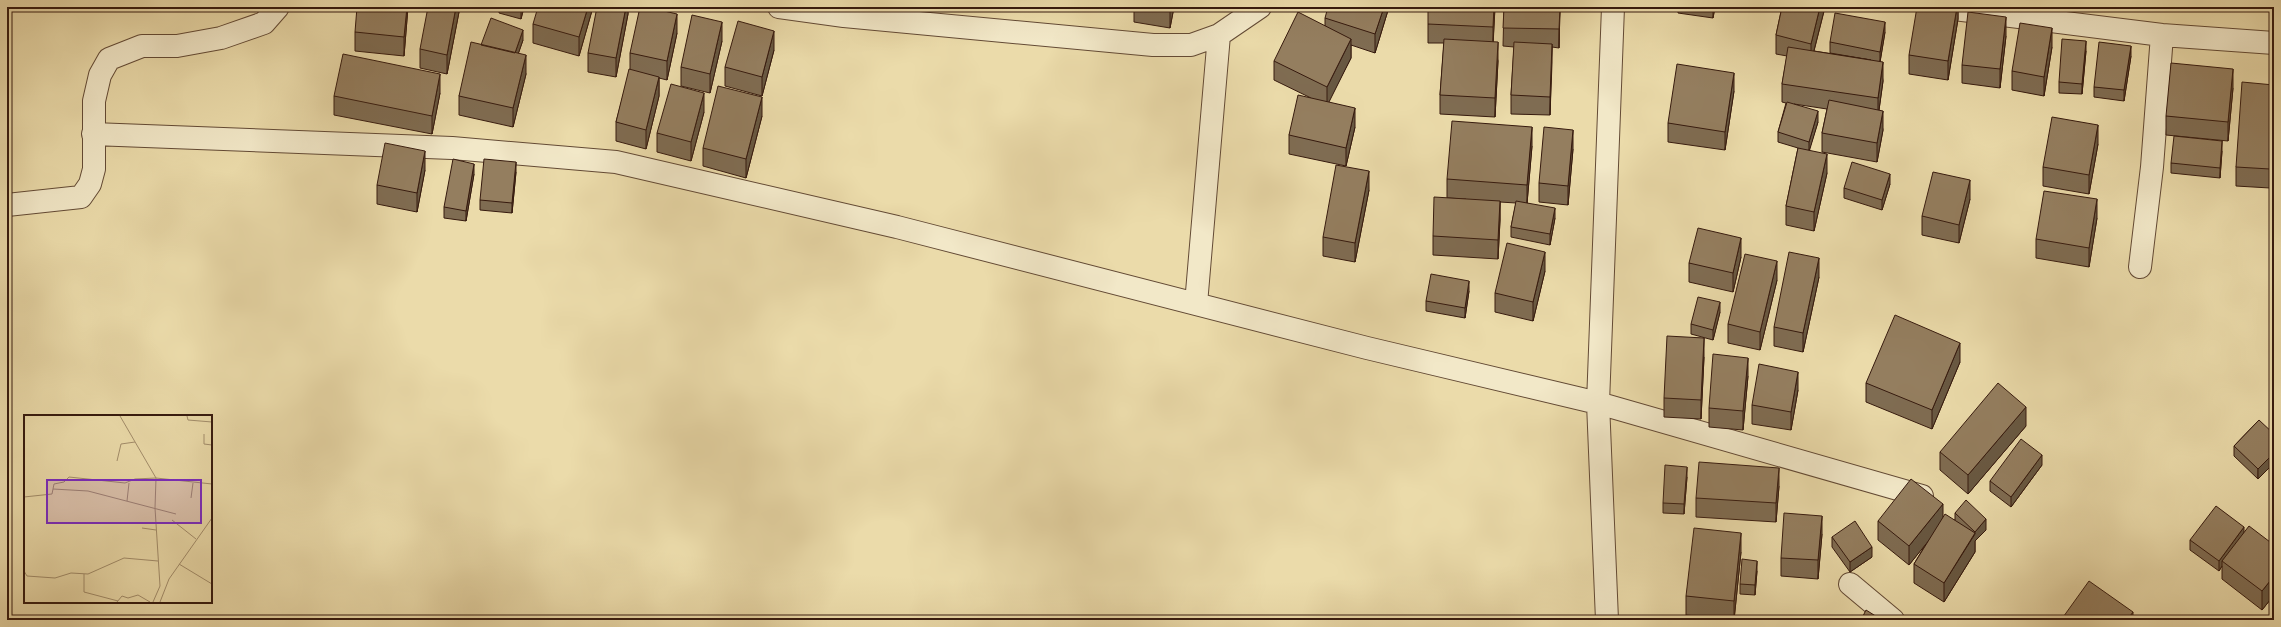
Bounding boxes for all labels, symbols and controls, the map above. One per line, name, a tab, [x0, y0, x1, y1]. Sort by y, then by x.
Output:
inset map	[24, 415, 212, 603]

